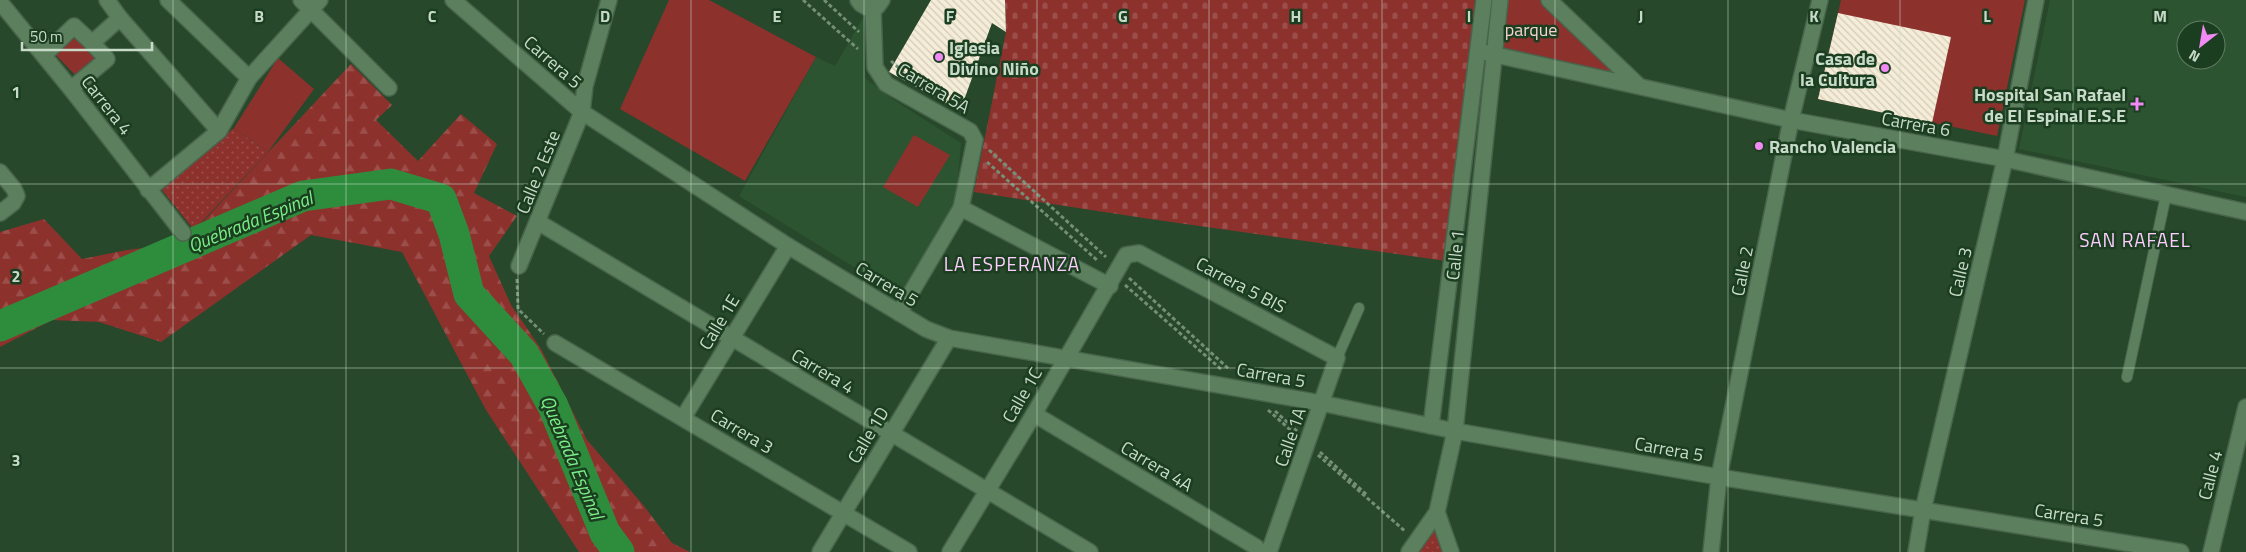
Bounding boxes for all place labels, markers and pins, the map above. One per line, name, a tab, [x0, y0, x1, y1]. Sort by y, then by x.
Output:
place label: Iglesia Divino Niño	[949, 34, 1039, 82]
place label: Casa de la Cultura	[1800, 45, 1875, 93]
marker: Iglesia Divino Niño	[933, 51, 945, 63]
marker: Casa de la Cultura	[1879, 62, 1891, 74]
place label: Hospital San Rafael de El Espinal E.S.E	[1974, 81, 2126, 129]
marker: Hospital San Rafael de El Espinal E.S.E	[2130, 97, 2144, 111]
place label: Rancho Valencia	[1769, 133, 1896, 160]
marker: Rancho Valencia	[1753, 140, 1765, 152]

